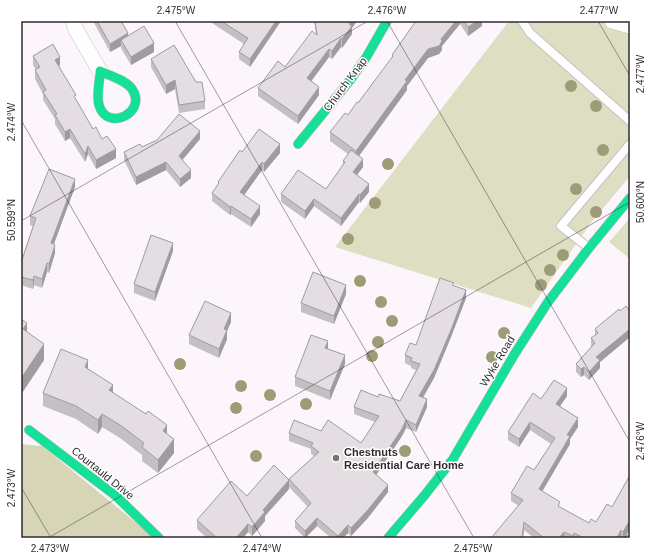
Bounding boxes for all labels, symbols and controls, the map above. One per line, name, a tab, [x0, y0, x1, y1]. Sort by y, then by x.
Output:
text: 2.475°W	[157, 5, 196, 16]
text: 2.476°W	[368, 5, 407, 16]
text: 2.477°W	[580, 5, 619, 16]
text: 2.477°W	[635, 54, 646, 93]
street label: Church Knap	[321, 55, 369, 113]
text: 2.474°W	[6, 102, 17, 141]
text: 50.600°N	[635, 181, 646, 223]
text: 50.599°N	[6, 199, 17, 241]
street label: Wyke Road	[477, 334, 517, 388]
text: 2.476°W	[635, 421, 646, 460]
street label: Courtauld Drive	[70, 444, 136, 502]
place label: Chestnuts Residential Care Home	[344, 446, 464, 471]
marker: Chestnuts Residential Care Home	[331, 453, 341, 463]
text: 2.473°W	[6, 468, 17, 507]
text: 2.473°W	[31, 543, 70, 554]
text: 2.474°W	[243, 543, 282, 554]
text: 2.475°W	[454, 543, 493, 554]

